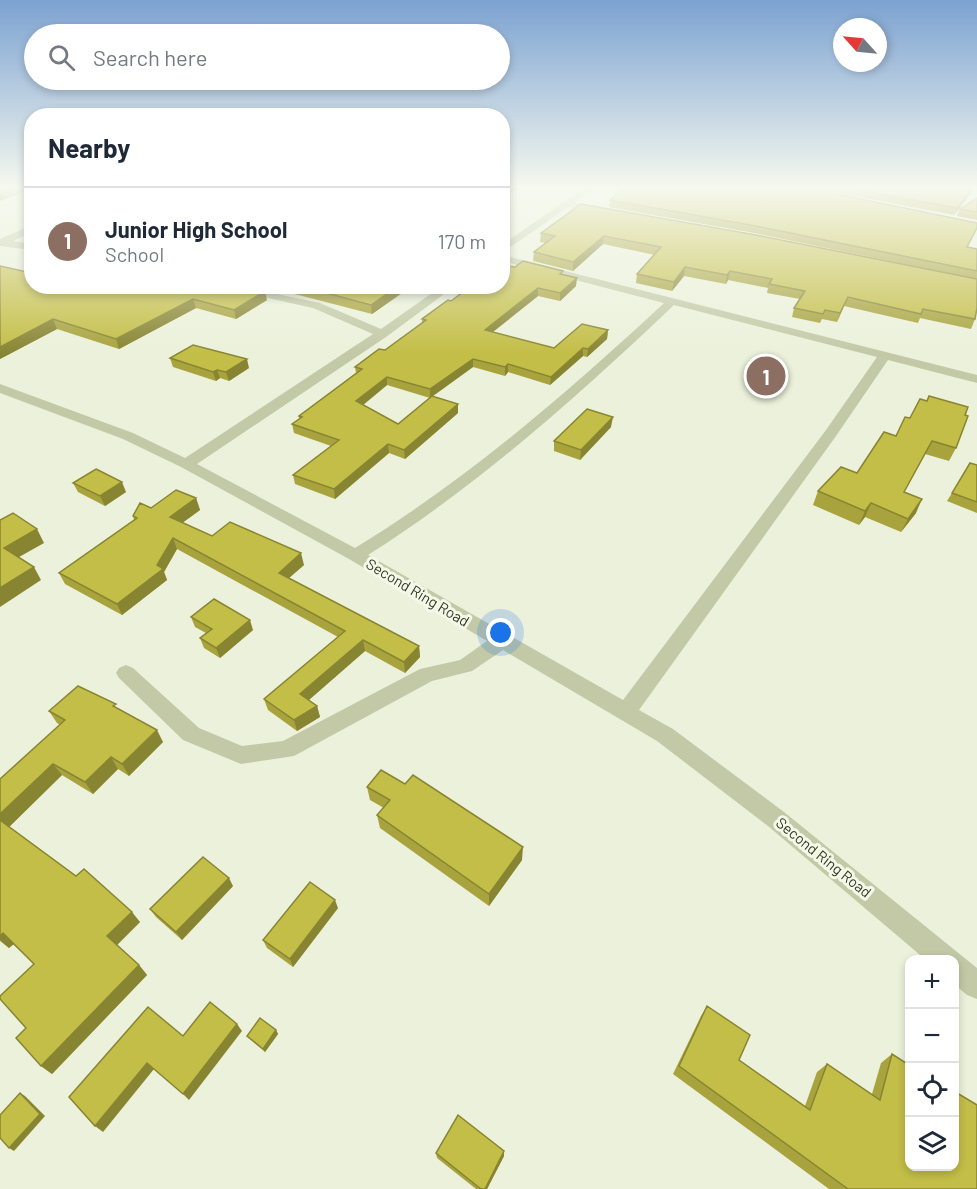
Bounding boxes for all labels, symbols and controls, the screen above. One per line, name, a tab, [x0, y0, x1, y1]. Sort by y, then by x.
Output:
north arrow	[833, 18, 887, 72]
search box	[24, 24, 510, 90]
icon: search	[45, 41, 78, 74]
text: Search here	[93, 44, 207, 70]
text: Nearby	[48, 132, 130, 163]
text: Junior High School	[105, 216, 287, 242]
text: 1	[64, 229, 71, 253]
text: 170 m	[438, 229, 486, 253]
text: School	[105, 242, 164, 266]
pin: 1	[746, 354, 786, 398]
street label: Second Ring Road	[363, 554, 473, 630]
your location	[486, 618, 515, 647]
street label: Second Ring Road	[773, 813, 875, 901]
map controls	[905, 955, 959, 1171]
button: +	[905, 955, 959, 1009]
button: −	[905, 1009, 959, 1063]
button: locate	[905, 1063, 959, 1117]
button: layers	[905, 1117, 959, 1171]

